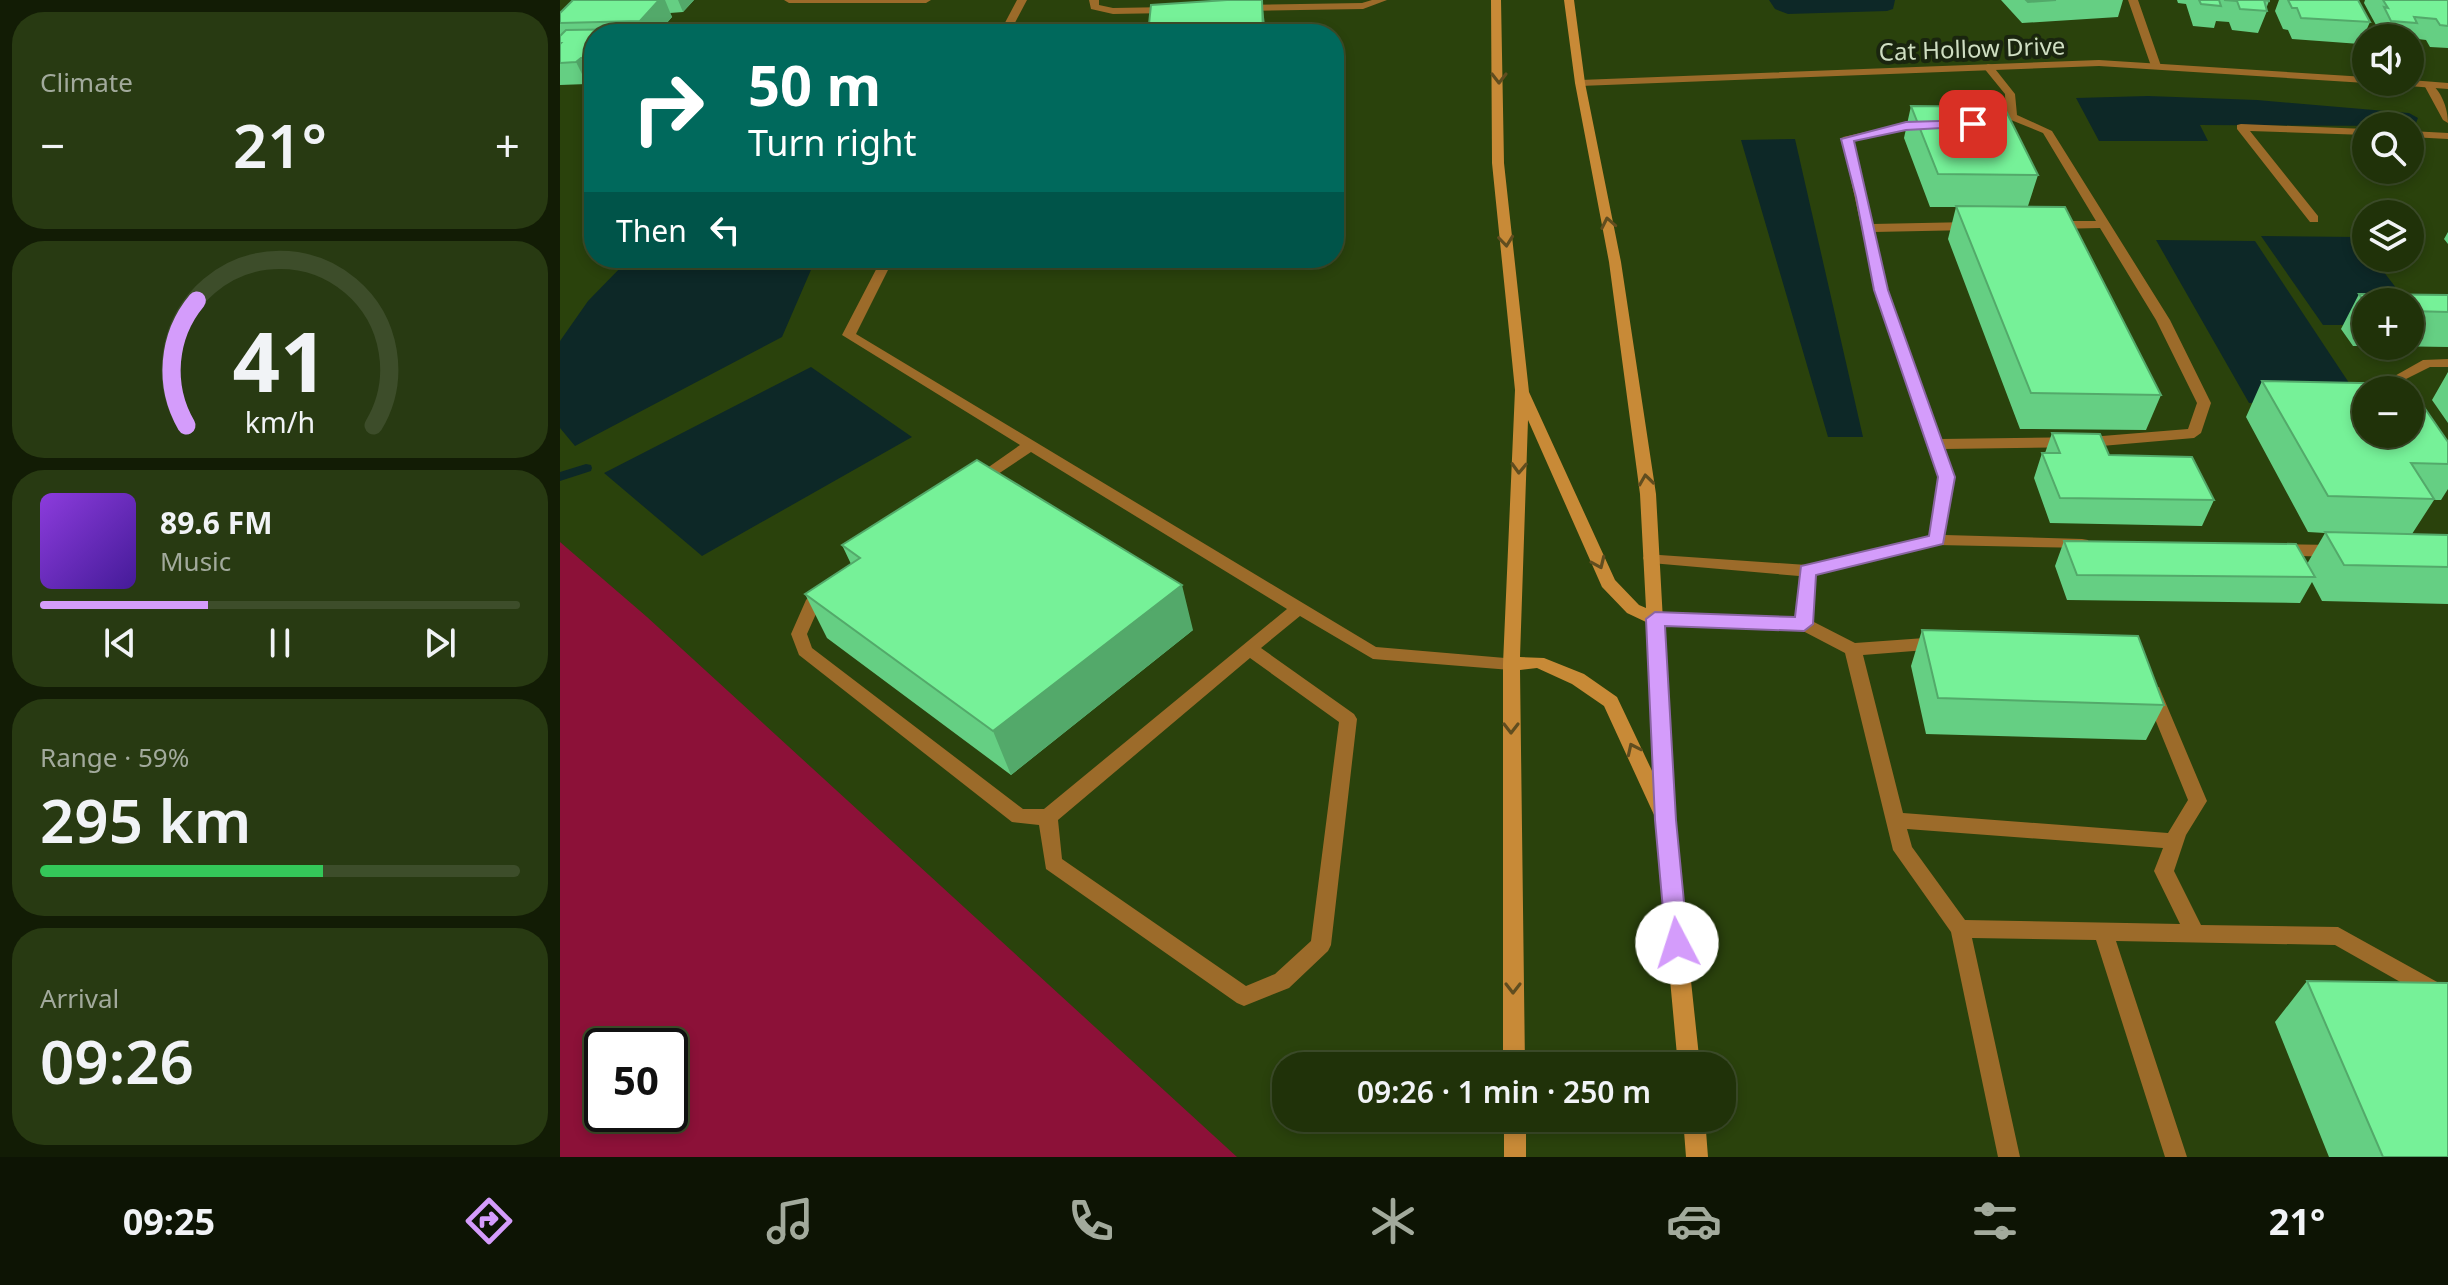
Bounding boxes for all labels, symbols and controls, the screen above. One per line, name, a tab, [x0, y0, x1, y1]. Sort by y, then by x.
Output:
map controls	[2352, 24, 2424, 448]
button: sound	[2352, 24, 2424, 96]
street label: Cat Hollow Drive	[1878, 28, 2066, 68]
text: 50 m	[748, 46, 881, 122]
icon: right	[616, 56, 720, 160]
text: Climate	[40, 64, 133, 100]
one-way arrow	[1490, 72, 1508, 85]
pin	[1939, 90, 2007, 158]
icon: arrive	[1951, 102, 1995, 146]
text: 21°	[233, 104, 327, 186]
button: search	[2352, 112, 2424, 184]
text: −	[40, 115, 65, 175]
text: +	[495, 115, 520, 175]
text: Turn right	[748, 118, 916, 167]
button: layers	[2352, 200, 2424, 272]
icon: left	[703, 208, 747, 252]
text: Then	[616, 210, 687, 251]
one-way arrow	[1600, 216, 1617, 230]
one-way arrow	[1498, 235, 1515, 248]
button: +	[2352, 288, 2424, 360]
text: 41	[232, 302, 328, 415]
button: −	[2352, 376, 2424, 448]
text: km/h	[245, 402, 315, 441]
one-way arrow	[1510, 462, 1527, 475]
one-way arrow	[1638, 473, 1655, 487]
text: 89.6 FM	[160, 502, 272, 543]
text: Music	[160, 543, 231, 579]
one-way arrow	[1589, 555, 1605, 570]
icon: previous	[98, 621, 142, 665]
icon: pause	[258, 621, 302, 665]
icon: next	[418, 621, 462, 665]
one-way arrow	[1502, 722, 1520, 735]
text: Range · 59%	[40, 739, 189, 775]
one-way arrow	[1627, 743, 1643, 757]
text: 295 km	[40, 779, 251, 861]
position arrow	[1635, 901, 1719, 985]
text: Arrival	[40, 980, 119, 1016]
one-way arrow	[1505, 982, 1522, 995]
text: 09:26	[40, 1020, 194, 1102]
speed limit sign: 50	[584, 1028, 688, 1132]
text: 09:26 · 1 min · 250 m	[1357, 1071, 1651, 1112]
icon: directions	[461, 1193, 517, 1249]
icon: music	[762, 1193, 818, 1249]
icon: phone	[1063, 1193, 1119, 1249]
icon: climate	[1365, 1193, 1421, 1249]
icon: car	[1666, 1193, 1722, 1249]
icon: filters	[1967, 1193, 2023, 1249]
text: 09:25	[123, 1197, 215, 1246]
text: 21°	[2269, 1197, 2325, 1246]

